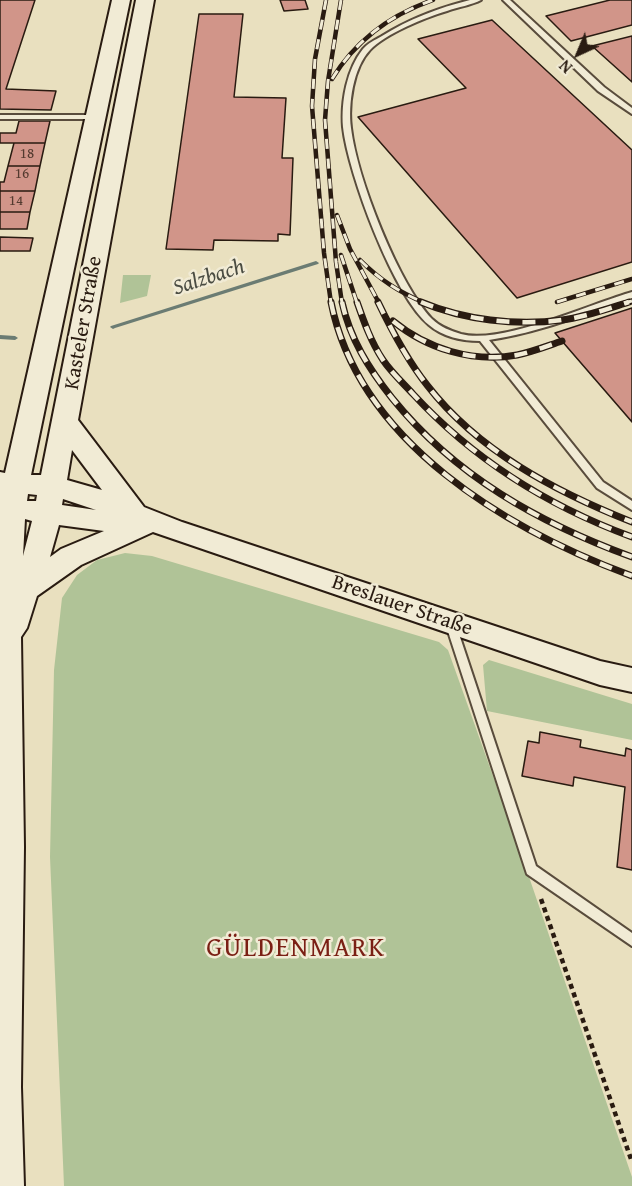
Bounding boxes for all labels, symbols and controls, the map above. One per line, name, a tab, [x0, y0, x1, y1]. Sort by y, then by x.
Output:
north arrow	[548, 24, 608, 84]
text: N	[553, 55, 578, 79]
house number: 18	[20, 145, 34, 163]
house number: 16	[15, 165, 29, 183]
house number: 14	[9, 192, 23, 210]
street label: Kasteler Straße	[60, 254, 108, 392]
water label: Salzbach	[170, 254, 248, 302]
street label: Breslauer Straße	[328, 570, 476, 642]
district label: GÜLDENMARK	[206, 933, 386, 965]

